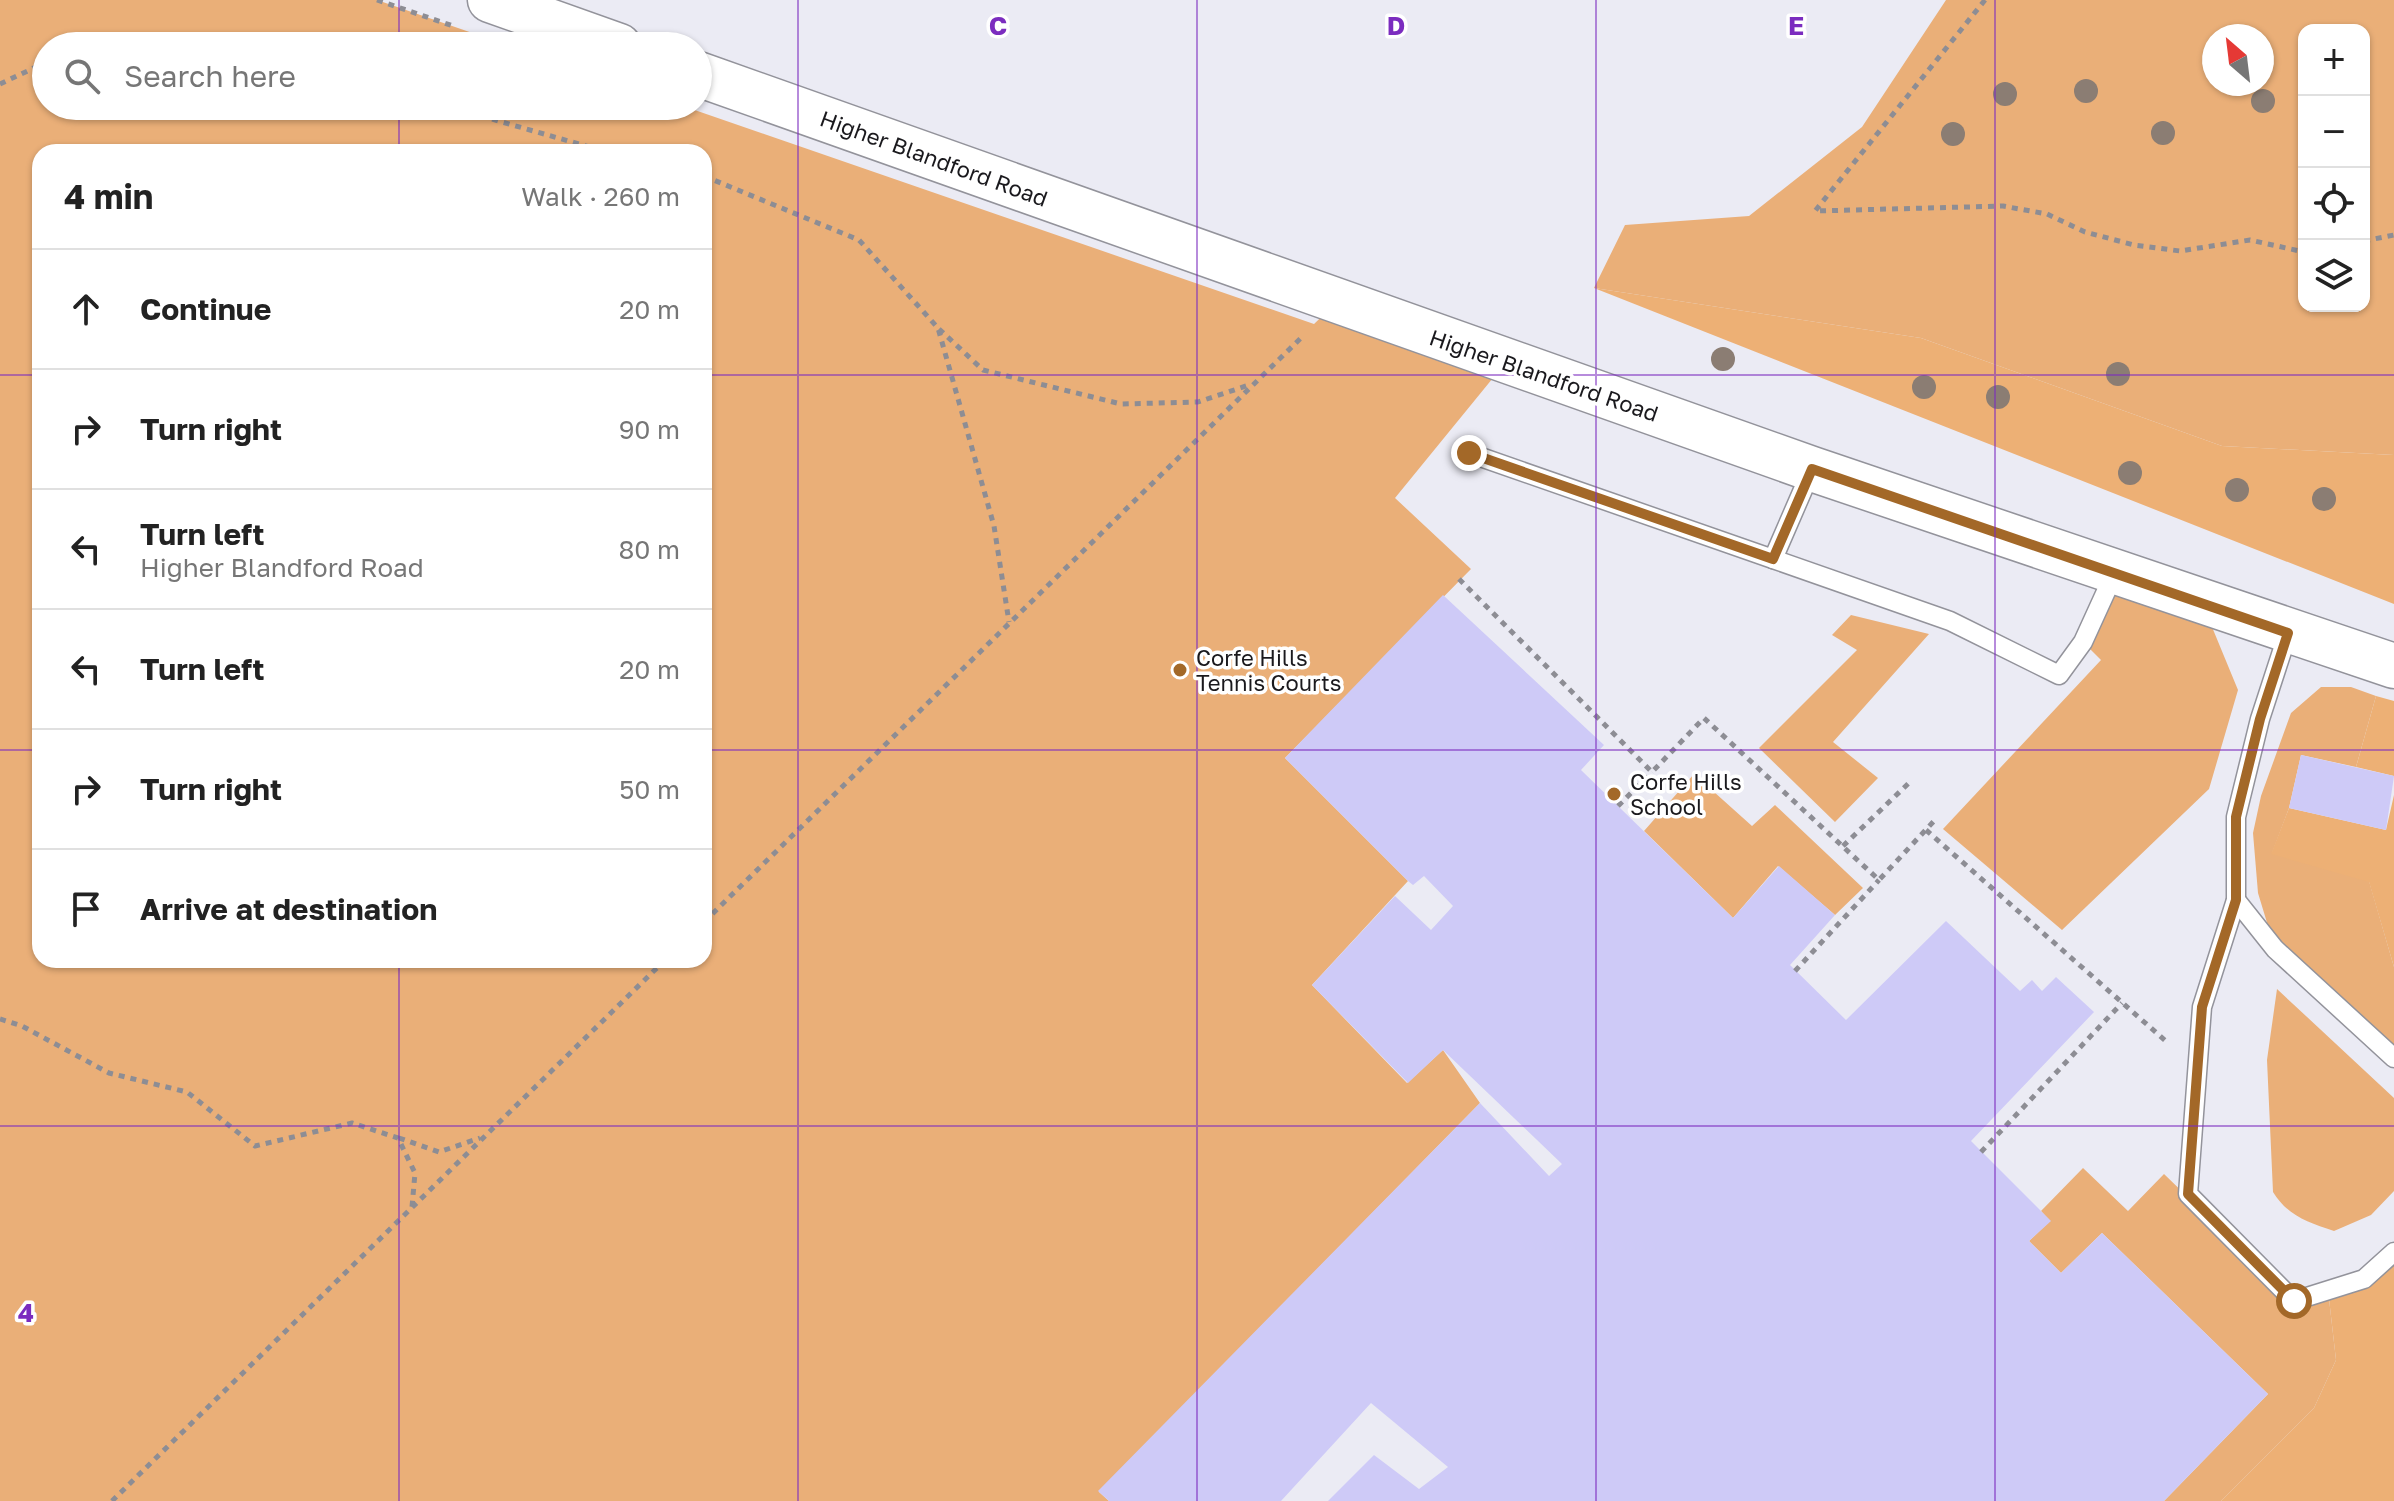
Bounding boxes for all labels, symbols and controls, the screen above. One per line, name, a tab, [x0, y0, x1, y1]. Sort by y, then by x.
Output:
text: C	[989, 10, 1007, 41]
text: D	[1387, 10, 1405, 41]
text: E	[1788, 10, 1804, 41]
north arrow	[2202, 24, 2274, 96]
map controls	[2298, 24, 2370, 312]
button: +	[2298, 24, 2370, 96]
search box	[32, 32, 712, 120]
icon: search	[60, 54, 104, 98]
text: Search here	[124, 58, 296, 94]
button: −	[2298, 96, 2370, 168]
street label: Higher Blandford Road	[817, 104, 1051, 212]
button: locate	[2298, 168, 2370, 240]
text: 4 min	[64, 176, 153, 216]
text: Walk · 260 m	[521, 181, 680, 212]
button: layers	[2298, 240, 2370, 312]
icon: ahead	[64, 287, 108, 331]
text: Continue	[140, 291, 271, 327]
text: 20 m	[619, 294, 680, 325]
street label: Higher Blandford Road	[1426, 323, 1662, 427]
icon: right	[64, 407, 108, 451]
text: Turn right	[140, 411, 282, 447]
text: 90 m	[619, 414, 680, 445]
route end	[1451, 435, 1487, 471]
text: Turn left	[140, 516, 265, 552]
icon: left	[64, 527, 108, 571]
text: 80 m	[619, 534, 680, 565]
text: Higher Blandford Road	[140, 552, 424, 583]
place label: Corfe Hills Tennis Courts	[1196, 644, 1342, 696]
icon: left	[64, 647, 108, 691]
text: Turn left	[140, 651, 265, 687]
text: 20 m	[619, 654, 680, 685]
marker: Corfe Hills Tennis Courts	[1171, 661, 1189, 679]
icon: right	[64, 767, 108, 811]
place label: Corfe Hills School	[1630, 768, 1742, 820]
text: Turn right	[140, 771, 282, 807]
text: 50 m	[619, 774, 680, 805]
marker: Corfe Hills School	[1605, 785, 1623, 803]
icon: arrive	[64, 887, 108, 931]
text: Arrive at destination	[140, 891, 437, 927]
route start	[2276, 1283, 2312, 1319]
text: 4	[18, 1297, 34, 1328]

